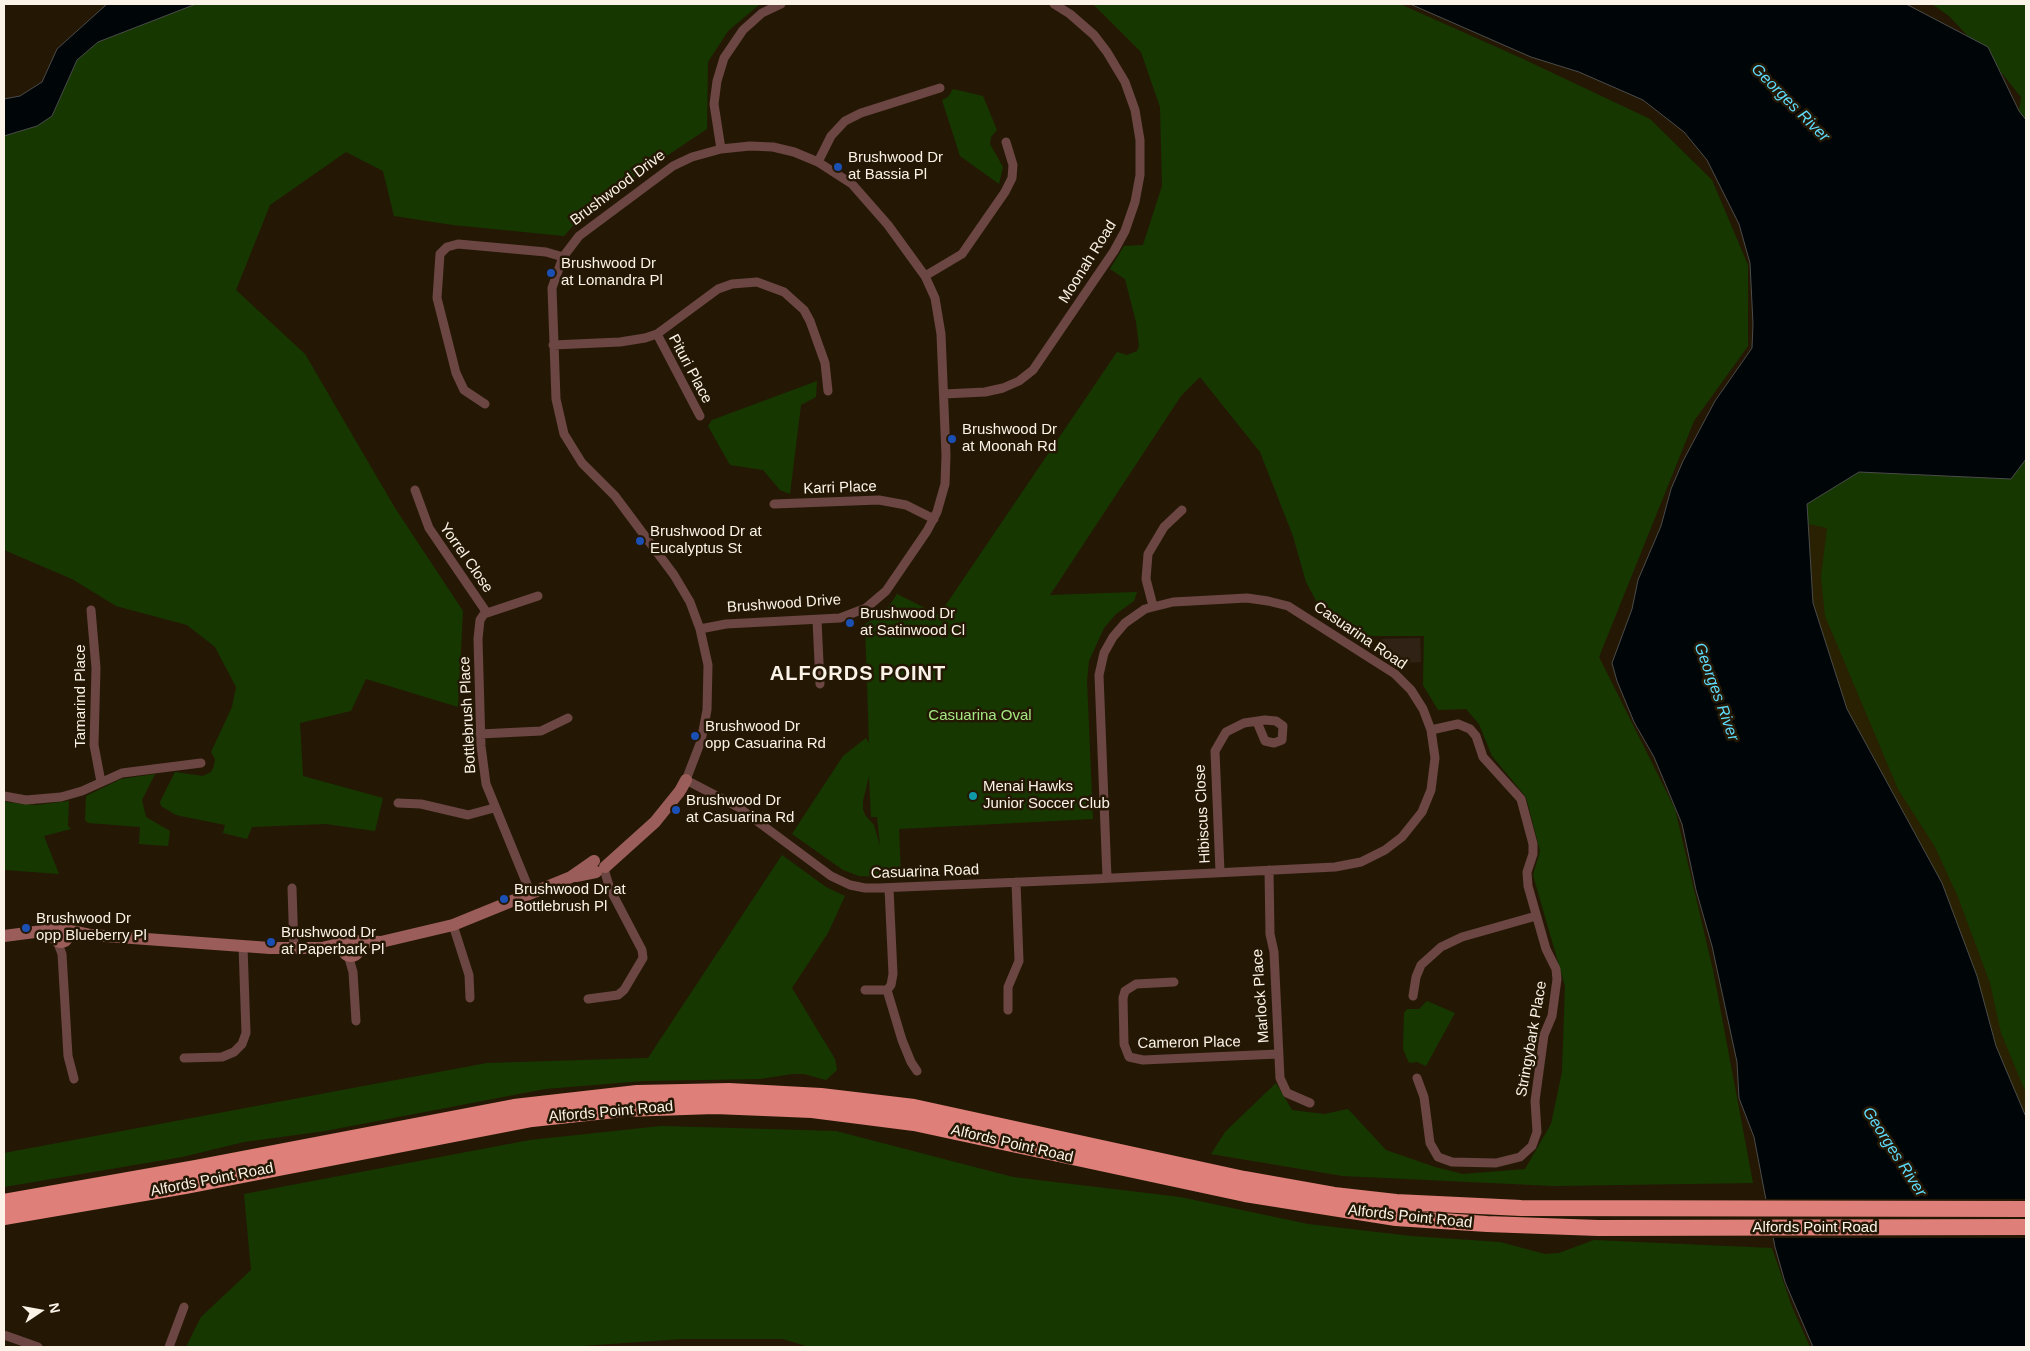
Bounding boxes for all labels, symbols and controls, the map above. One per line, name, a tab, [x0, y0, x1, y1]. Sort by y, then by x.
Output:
water label: Georges River	[1747, 60, 1833, 146]
street label: Brushwood Drive	[567, 146, 669, 230]
place label: Brushwood Dr at Bassia Pl	[848, 149, 943, 184]
marker: Brushwood Dr at Bassia Pl	[832, 161, 844, 173]
street label: Moonah Road	[1055, 217, 1121, 307]
place label: Brushwood Dr at Lomandra Pl	[561, 255, 663, 290]
marker: Brushwood Dr at Lomandra Pl	[545, 267, 557, 279]
street label: Pituri Place	[664, 331, 716, 407]
place label: Brushwood Dr at Moonah Rd	[962, 421, 1057, 456]
marker: Brushwood Dr at Moonah Rd	[946, 433, 958, 445]
street label: Karri Place	[803, 478, 877, 498]
street label: Yorrel Close	[435, 520, 497, 596]
place label: Brushwood Dr at Eucalyptus St	[650, 523, 762, 558]
marker: Brushwood Dr at Eucalyptus St	[634, 535, 646, 547]
street label: Brushwood Drive	[726, 591, 842, 617]
street label: Casuarina Road	[1310, 598, 1410, 674]
place label: Brushwood Dr at Satinwood Cl	[860, 605, 965, 640]
marker: Brushwood Dr at Satinwood Cl	[844, 617, 856, 629]
water label: Georges River	[1689, 640, 1743, 744]
street label: Tamarind Place	[72, 644, 90, 748]
street label: Bottlebrush Place	[456, 656, 480, 774]
district label: ALFORDS POINT	[768, 662, 948, 686]
park label: Casuarina Oval	[928, 707, 1032, 725]
place label: Brushwood Dr opp Casuarina Rd	[705, 718, 826, 753]
marker: Brushwood Dr opp Casuarina Rd	[689, 730, 701, 742]
street label: Hibiscus Close	[1191, 764, 1215, 864]
place label: Menai Hawks Junior Soccer Club	[983, 778, 1110, 813]
marker: Menai Hawks Junior Soccer Club	[967, 790, 979, 802]
place label: Brushwood Dr at Casuarina Rd	[686, 792, 794, 827]
marker: Brushwood Dr at Casuarina Rd	[670, 804, 682, 816]
street label: Casuarina Road	[871, 861, 979, 883]
place label: Brushwood Dr at Bottlebrush Pl	[514, 881, 626, 916]
marker: Brushwood Dr at Bottlebrush Pl	[498, 893, 510, 905]
place label: Brushwood Dr opp Blueberry Pl	[36, 910, 147, 945]
marker: Brushwood Dr opp Blueberry Pl	[20, 922, 32, 934]
place label: Brushwood Dr at Paperbark Pl	[281, 924, 384, 959]
marker: Brushwood Dr at Paperbark Pl	[265, 936, 277, 948]
street label: Marlock Place	[1249, 948, 1273, 1044]
street label: Stringybark Place	[1513, 980, 1551, 1098]
street label: Cameron Place	[1137, 1033, 1241, 1053]
street label: Alfords Point Road	[548, 1098, 674, 1126]
water label: Georges River	[1858, 1104, 1930, 1200]
street label: Alfords Point Road	[949, 1121, 1075, 1167]
street label: Alfords Point Road	[149, 1159, 275, 1201]
street label: Alfords Point Road	[1347, 1202, 1473, 1232]
street label: Alfords Point Road	[1752, 1219, 1878, 1237]
north arrow	[15, 1286, 65, 1336]
text: N	[46, 1301, 64, 1314]

